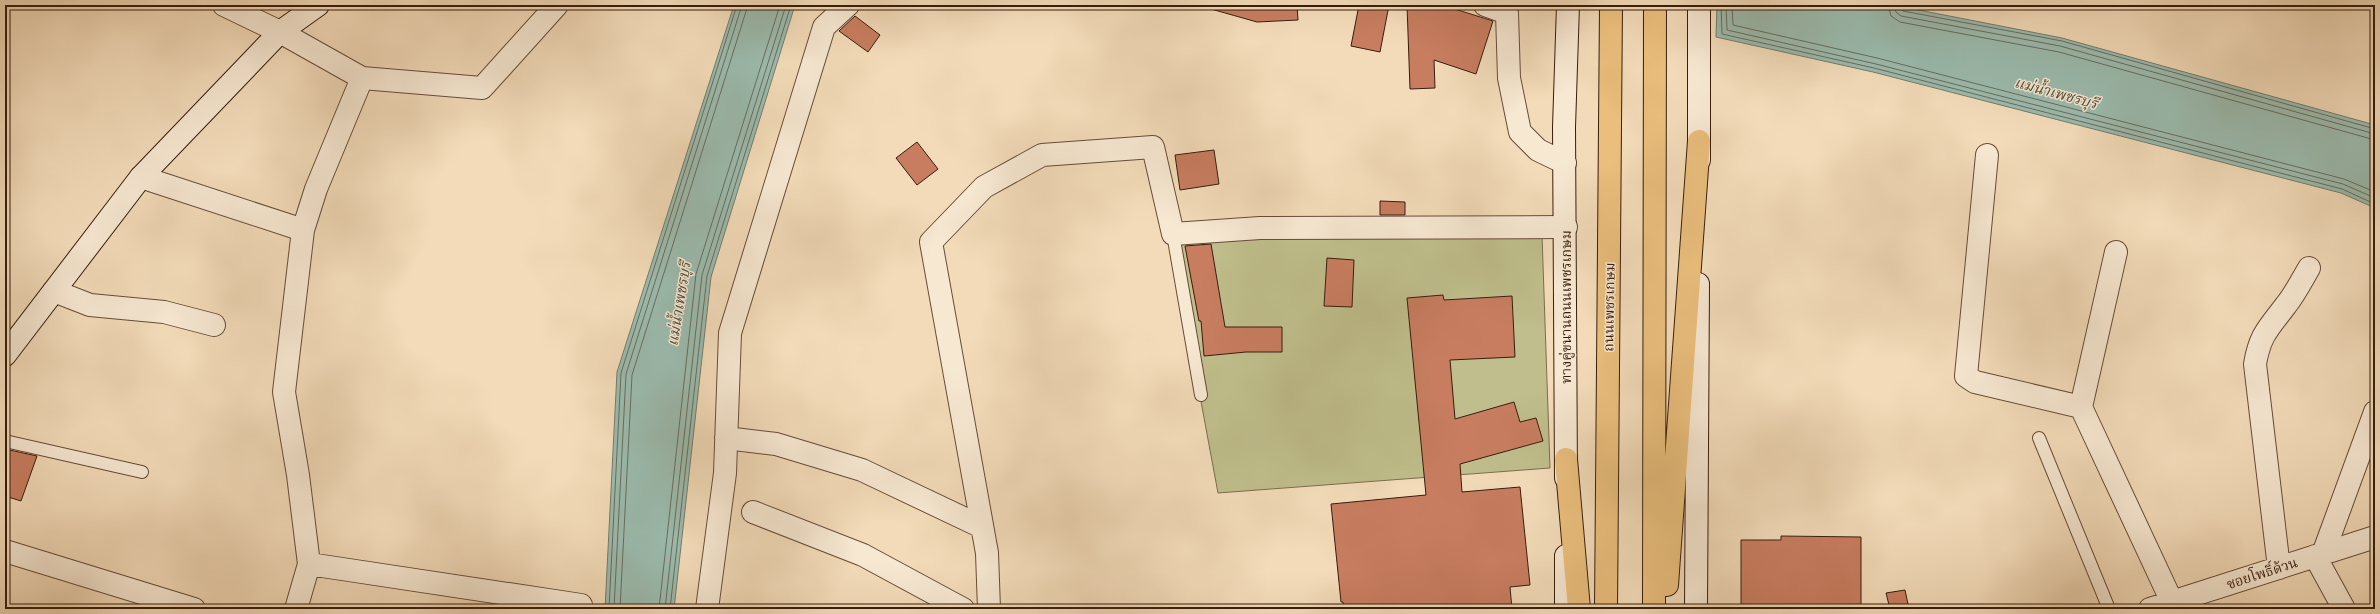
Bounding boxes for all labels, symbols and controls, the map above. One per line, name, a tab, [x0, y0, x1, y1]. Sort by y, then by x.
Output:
water label: แม่น้ำเพชรบุรี	[2012, 71, 2103, 114]
street label: ทางคู่ขนานถนนเพชรเกษม	[1558, 230, 1575, 384]
water label: แม่น้ำเพชรบุรี	[661, 257, 696, 348]
street label: ถนนเพชรเกษม	[1600, 262, 1619, 352]
street label: ซอยโพธิ์ด้วน	[2224, 552, 2300, 593]

